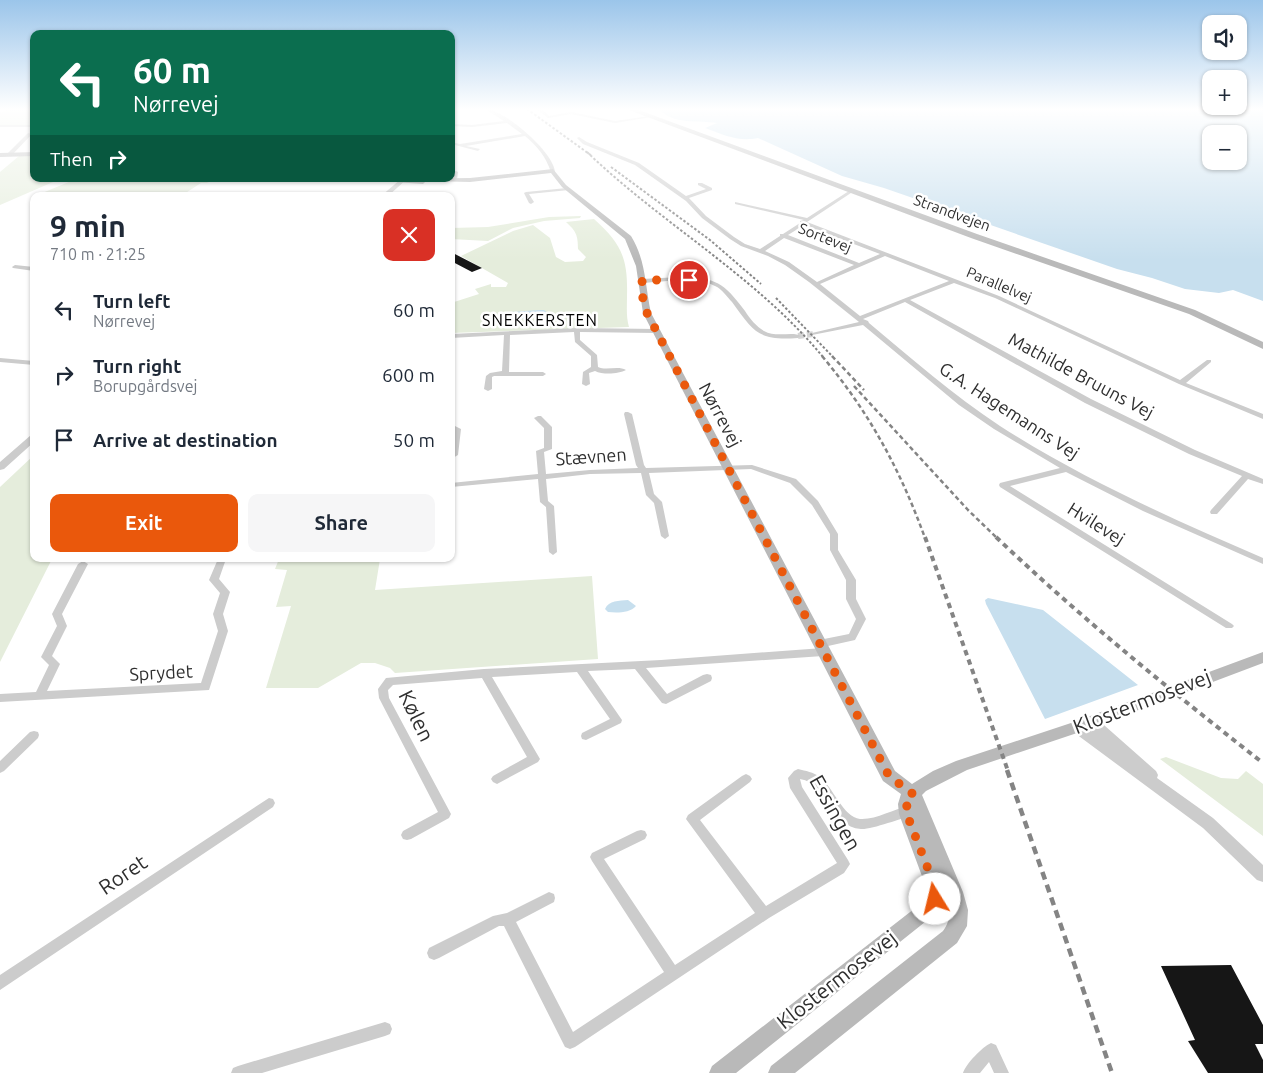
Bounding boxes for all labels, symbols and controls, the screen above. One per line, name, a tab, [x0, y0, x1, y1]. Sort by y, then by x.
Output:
map controls	[1202, 15, 1247, 170]
button: sound	[1202, 15, 1247, 60]
icon: left	[50, 50, 115, 115]
text: 60 m	[133, 50, 211, 90]
button: +	[1202, 70, 1247, 115]
text: Nørrevej	[133, 91, 219, 116]
button: −	[1202, 125, 1247, 170]
icon: right	[103, 145, 131, 173]
text: Then	[50, 148, 93, 170]
street label: Strandvejen	[911, 191, 993, 234]
text: 9 min	[50, 209, 126, 243]
button: close	[383, 209, 435, 261]
street label: Sortevej	[796, 219, 854, 256]
text: 710 m · 21:25	[50, 245, 146, 263]
pin	[668, 259, 710, 301]
street label: Parallelvej	[964, 263, 1034, 306]
icon: arrive	[675, 266, 703, 294]
text: Turn left	[93, 290, 171, 312]
icon: left	[50, 296, 78, 324]
text: 60 m	[393, 299, 435, 321]
district label: SNEKKERSTEN	[482, 311, 598, 329]
text: Nørrevej	[93, 312, 155, 330]
street label: Mathilde Bruuns Vej	[1005, 328, 1158, 422]
text: Turn right	[93, 355, 181, 377]
street label: G.A. Hagemanns Vej	[936, 358, 1083, 463]
icon: right	[50, 361, 78, 389]
text: 600 m	[382, 364, 435, 386]
text: Borupgårdsvej	[93, 377, 197, 395]
street label: Nørrevej	[696, 379, 746, 450]
icon: arrive	[50, 426, 78, 454]
text: Arrive at destination	[93, 429, 278, 451]
text: 50 m	[393, 429, 435, 451]
street label: Stævnen	[555, 444, 627, 468]
button: Exit	[50, 494, 238, 552]
button: Share	[248, 494, 435, 552]
street label: Hvilevej	[1064, 498, 1129, 548]
street label: Sprydet	[129, 660, 193, 684]
street label: Klostermosevej	[1069, 664, 1214, 738]
street label: Kølen	[394, 686, 439, 745]
street label: Essingen	[805, 771, 866, 855]
street label: Roret	[94, 849, 151, 899]
position arrow	[908, 872, 960, 924]
street label: Klostermosevej	[772, 925, 901, 1033]

